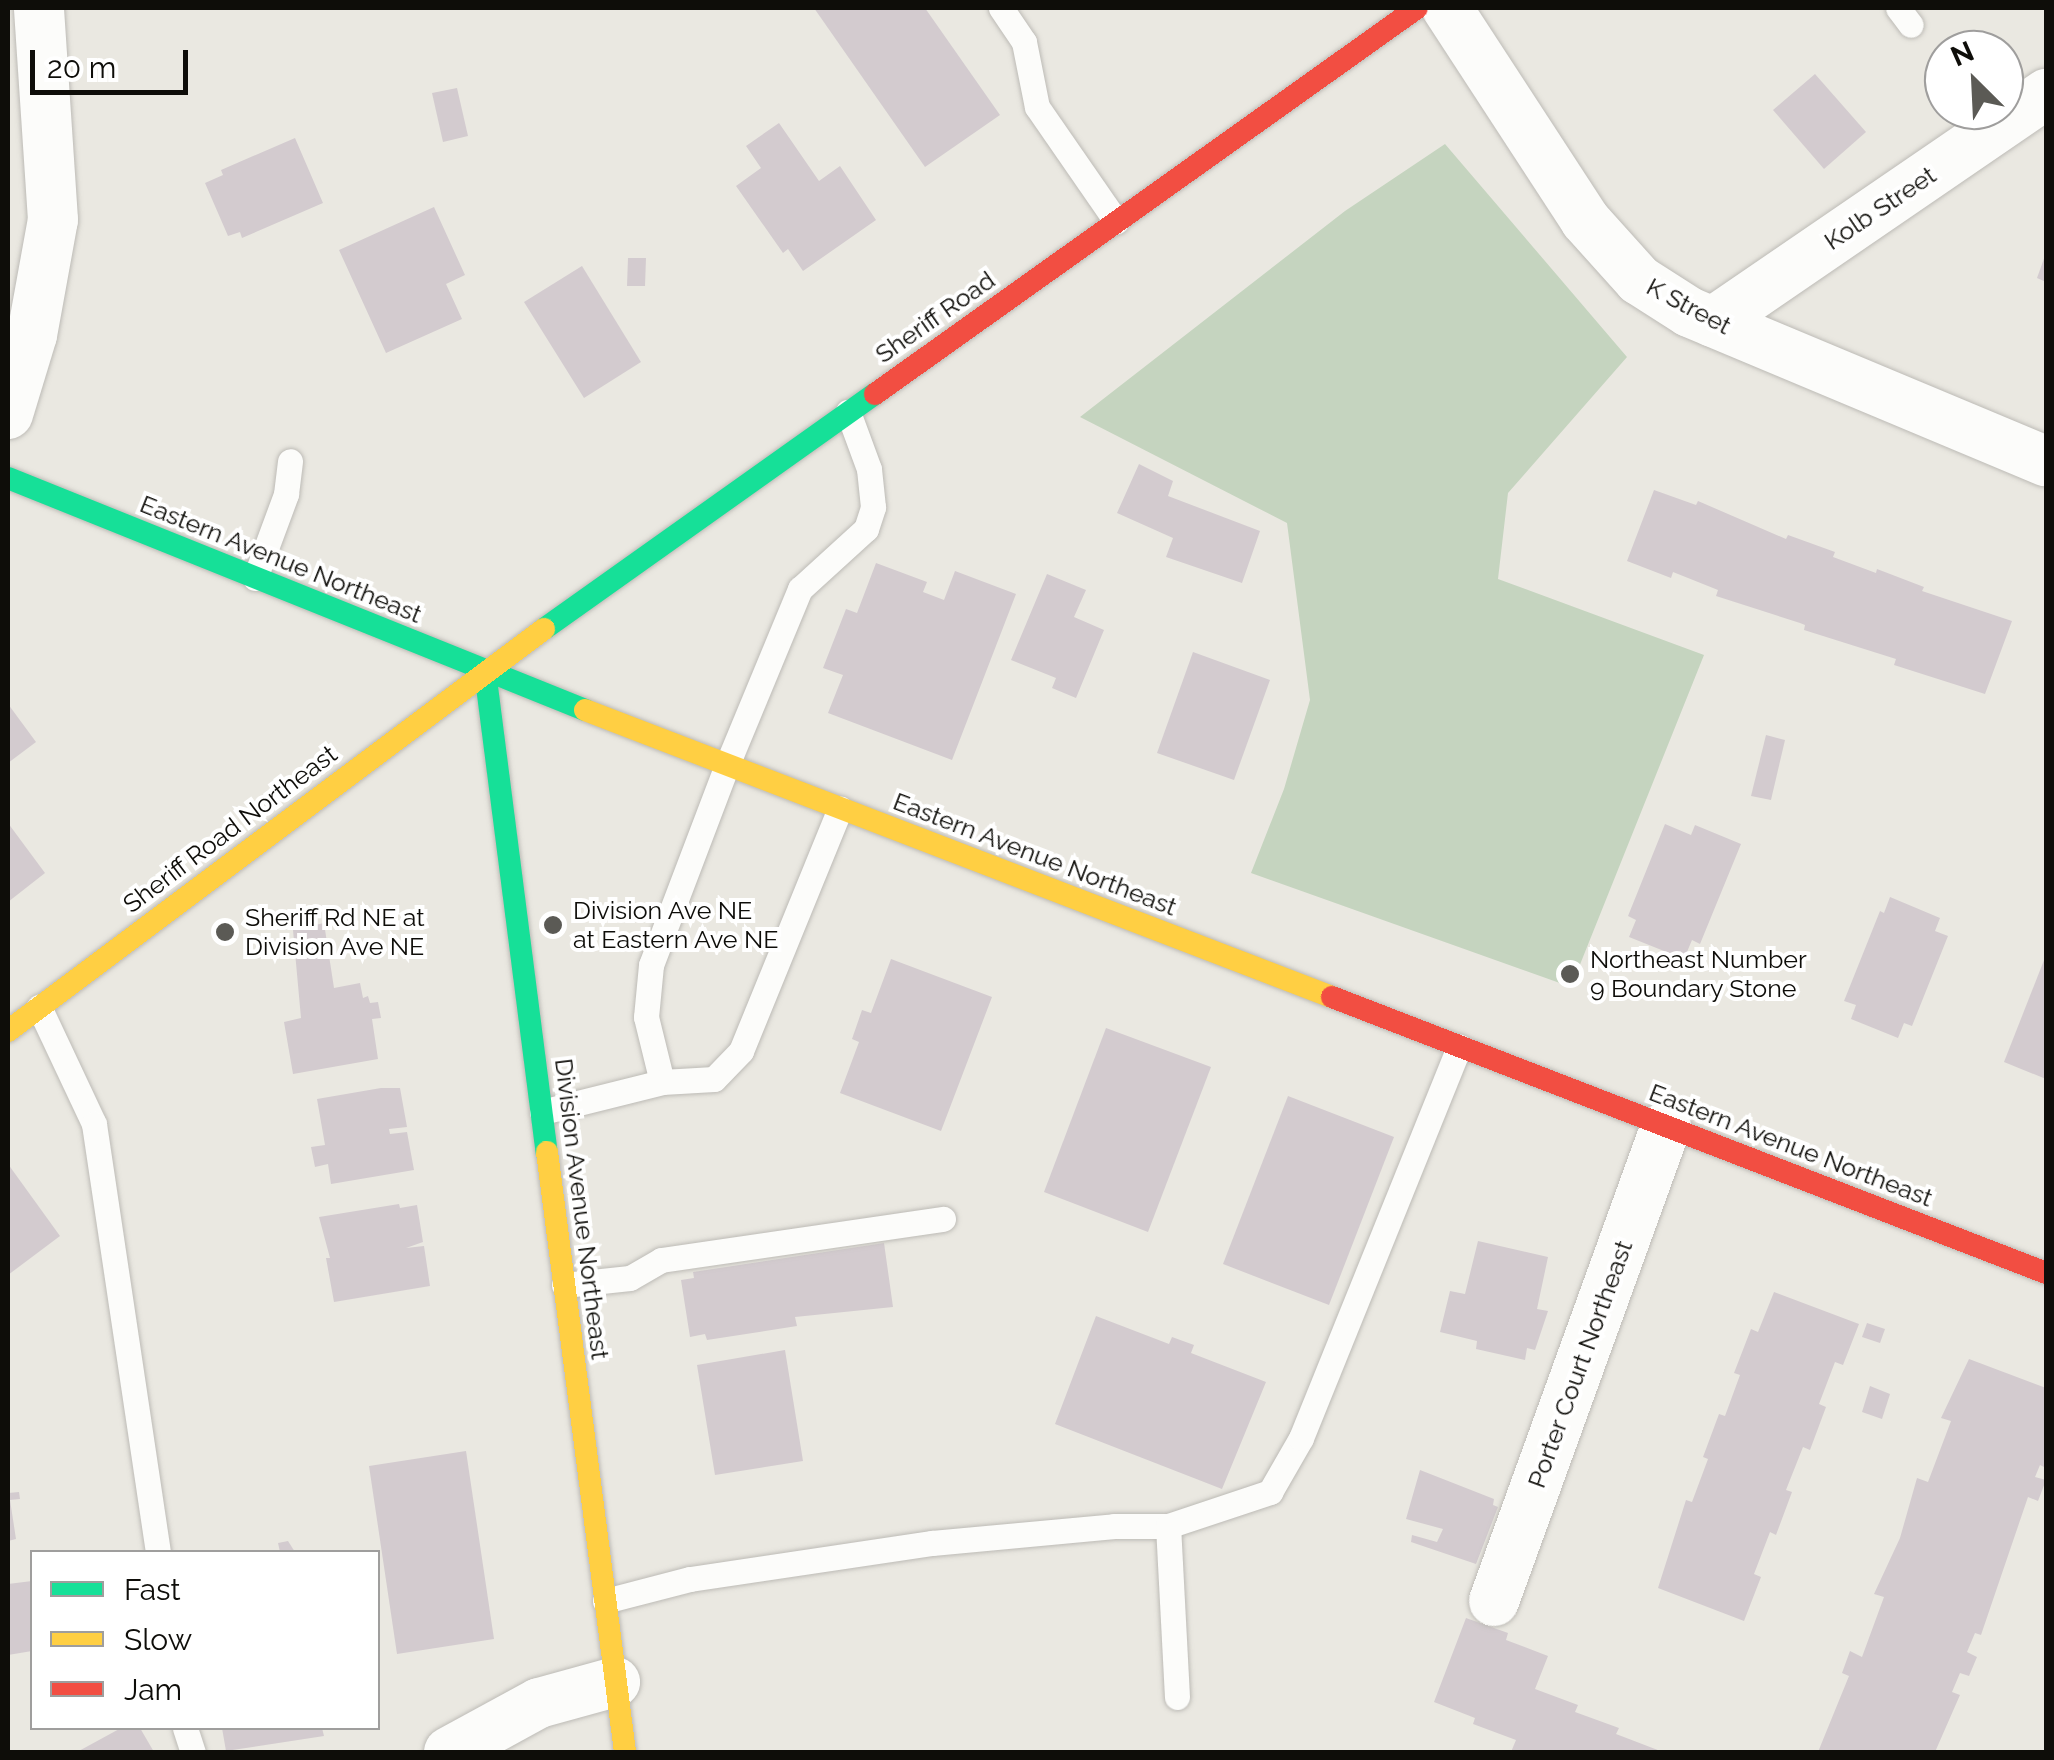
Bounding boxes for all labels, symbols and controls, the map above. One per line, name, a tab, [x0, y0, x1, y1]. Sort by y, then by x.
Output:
scale bar	[35, 30, 192, 92]
north arrow	[1924, 30, 2024, 130]
text: N	[1946, 35, 1979, 73]
text: 20 m	[47, 50, 116, 85]
street label: Kolb Street	[1819, 160, 1941, 256]
street label: Sheriff Road	[869, 265, 1001, 369]
street label: K Street	[1641, 271, 1737, 341]
street label: Eastern Avenue Northeast	[135, 489, 427, 629]
street label: Sheriff Road Northeast	[117, 739, 343, 919]
street label: Eastern Avenue Northeast	[889, 786, 1181, 922]
place label: Division Ave NE at Eastern Ave NE	[573, 896, 779, 955]
place label: Sheriff Rd NE at Division Ave NE	[245, 903, 425, 962]
marker: Division Ave NE at Eastern Ave NE	[542, 914, 564, 936]
marker: Sheriff Rd NE at Division Ave NE	[214, 921, 236, 943]
place label: Northeast Number 9 Boundary Stone	[1590, 945, 1807, 1004]
marker: Northeast Number 9 Boundary Stone	[1559, 963, 1581, 985]
street label: Division Avenue Northeast	[549, 1056, 615, 1362]
street label: Eastern Avenue Northeast	[1645, 1077, 1937, 1213]
street label: Porter Court Northeast	[1521, 1236, 1639, 1492]
legend	[30, 1550, 380, 1730]
text: Fast	[124, 1572, 181, 1607]
text: Slow	[124, 1622, 192, 1657]
text: Jam	[124, 1672, 182, 1707]

